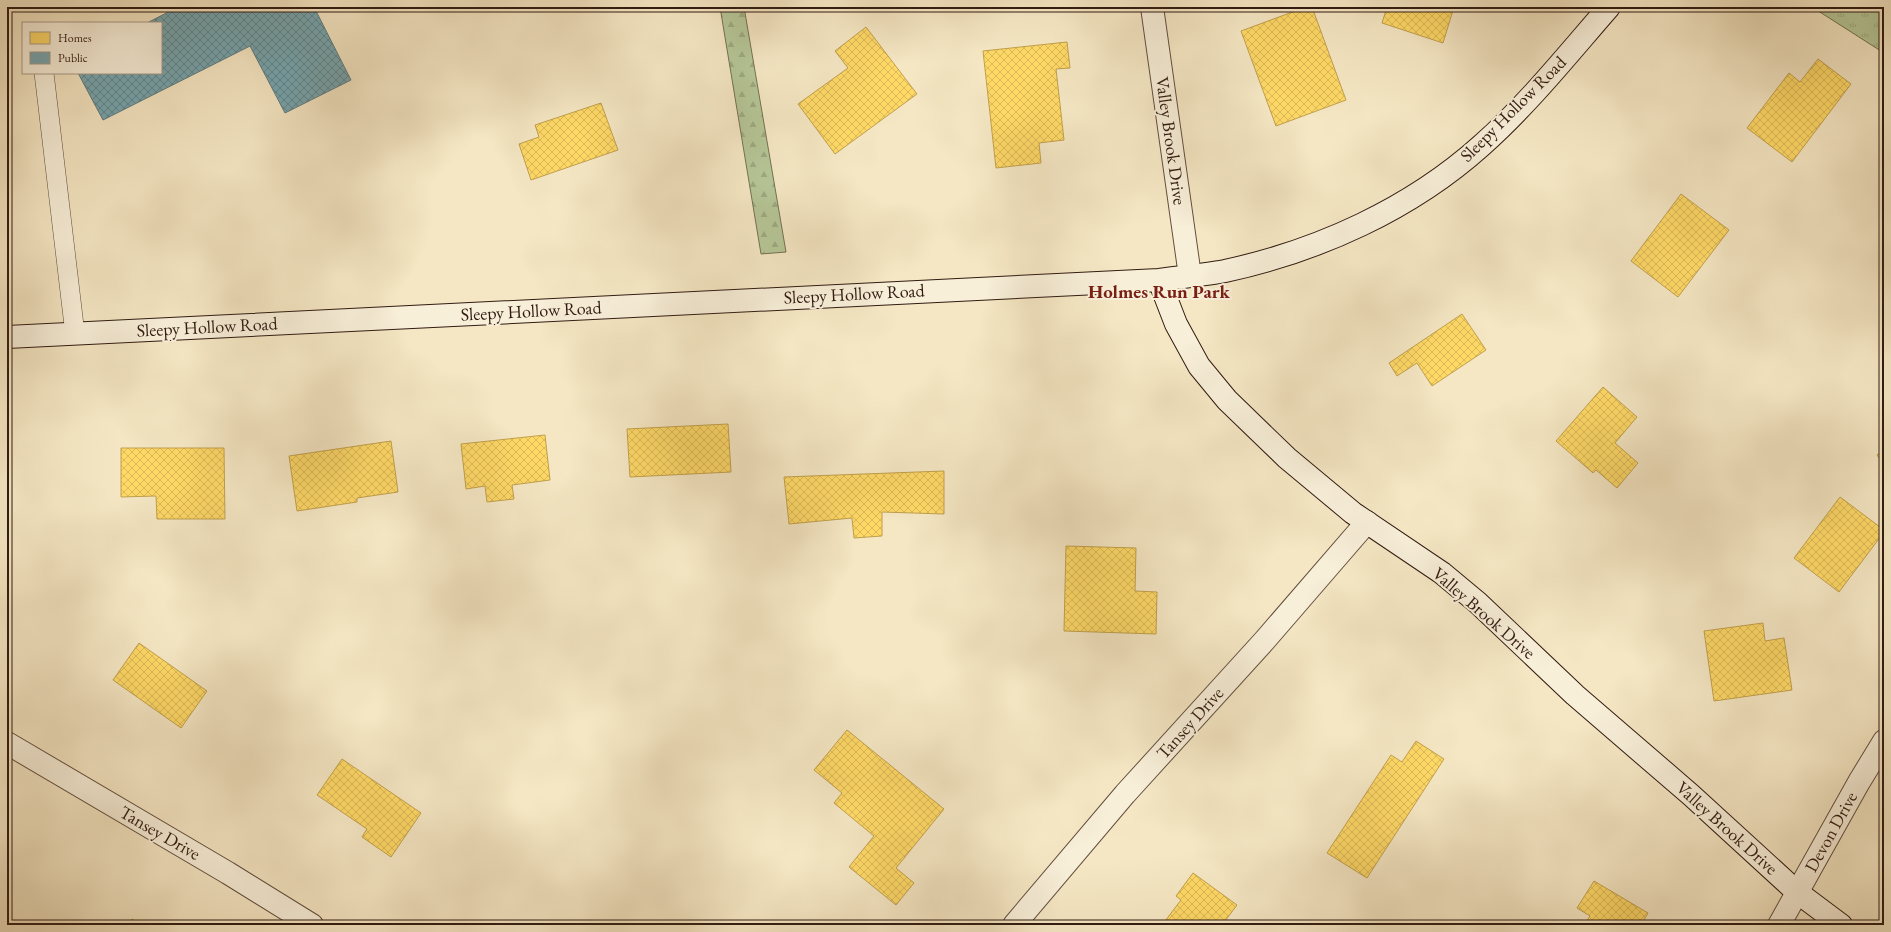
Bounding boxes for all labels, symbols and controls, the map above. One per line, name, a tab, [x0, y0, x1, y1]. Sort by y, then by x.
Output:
legend	[22, 22, 162, 74]
text: Homes	[58, 30, 92, 46]
text: Public	[58, 50, 88, 66]
street label: Sleepy Hollow Road	[1455, 50, 1571, 167]
street label: Valley Brook Drive	[1151, 75, 1192, 207]
street label: Sleepy Hollow Road	[783, 278, 926, 309]
district label: Holmes Run Park	[1088, 279, 1231, 304]
street label: Sleepy Hollow Road	[460, 295, 603, 326]
street label: Sleepy Hollow Road	[136, 311, 279, 342]
street label: Valley Brook Drive	[1428, 562, 1541, 664]
street label: Tansey Drive	[1151, 682, 1228, 764]
street label: Valley Brook Drive	[1672, 776, 1783, 879]
street label: Devon Drive	[1799, 787, 1862, 876]
street label: Tansey Drive	[116, 800, 205, 865]

